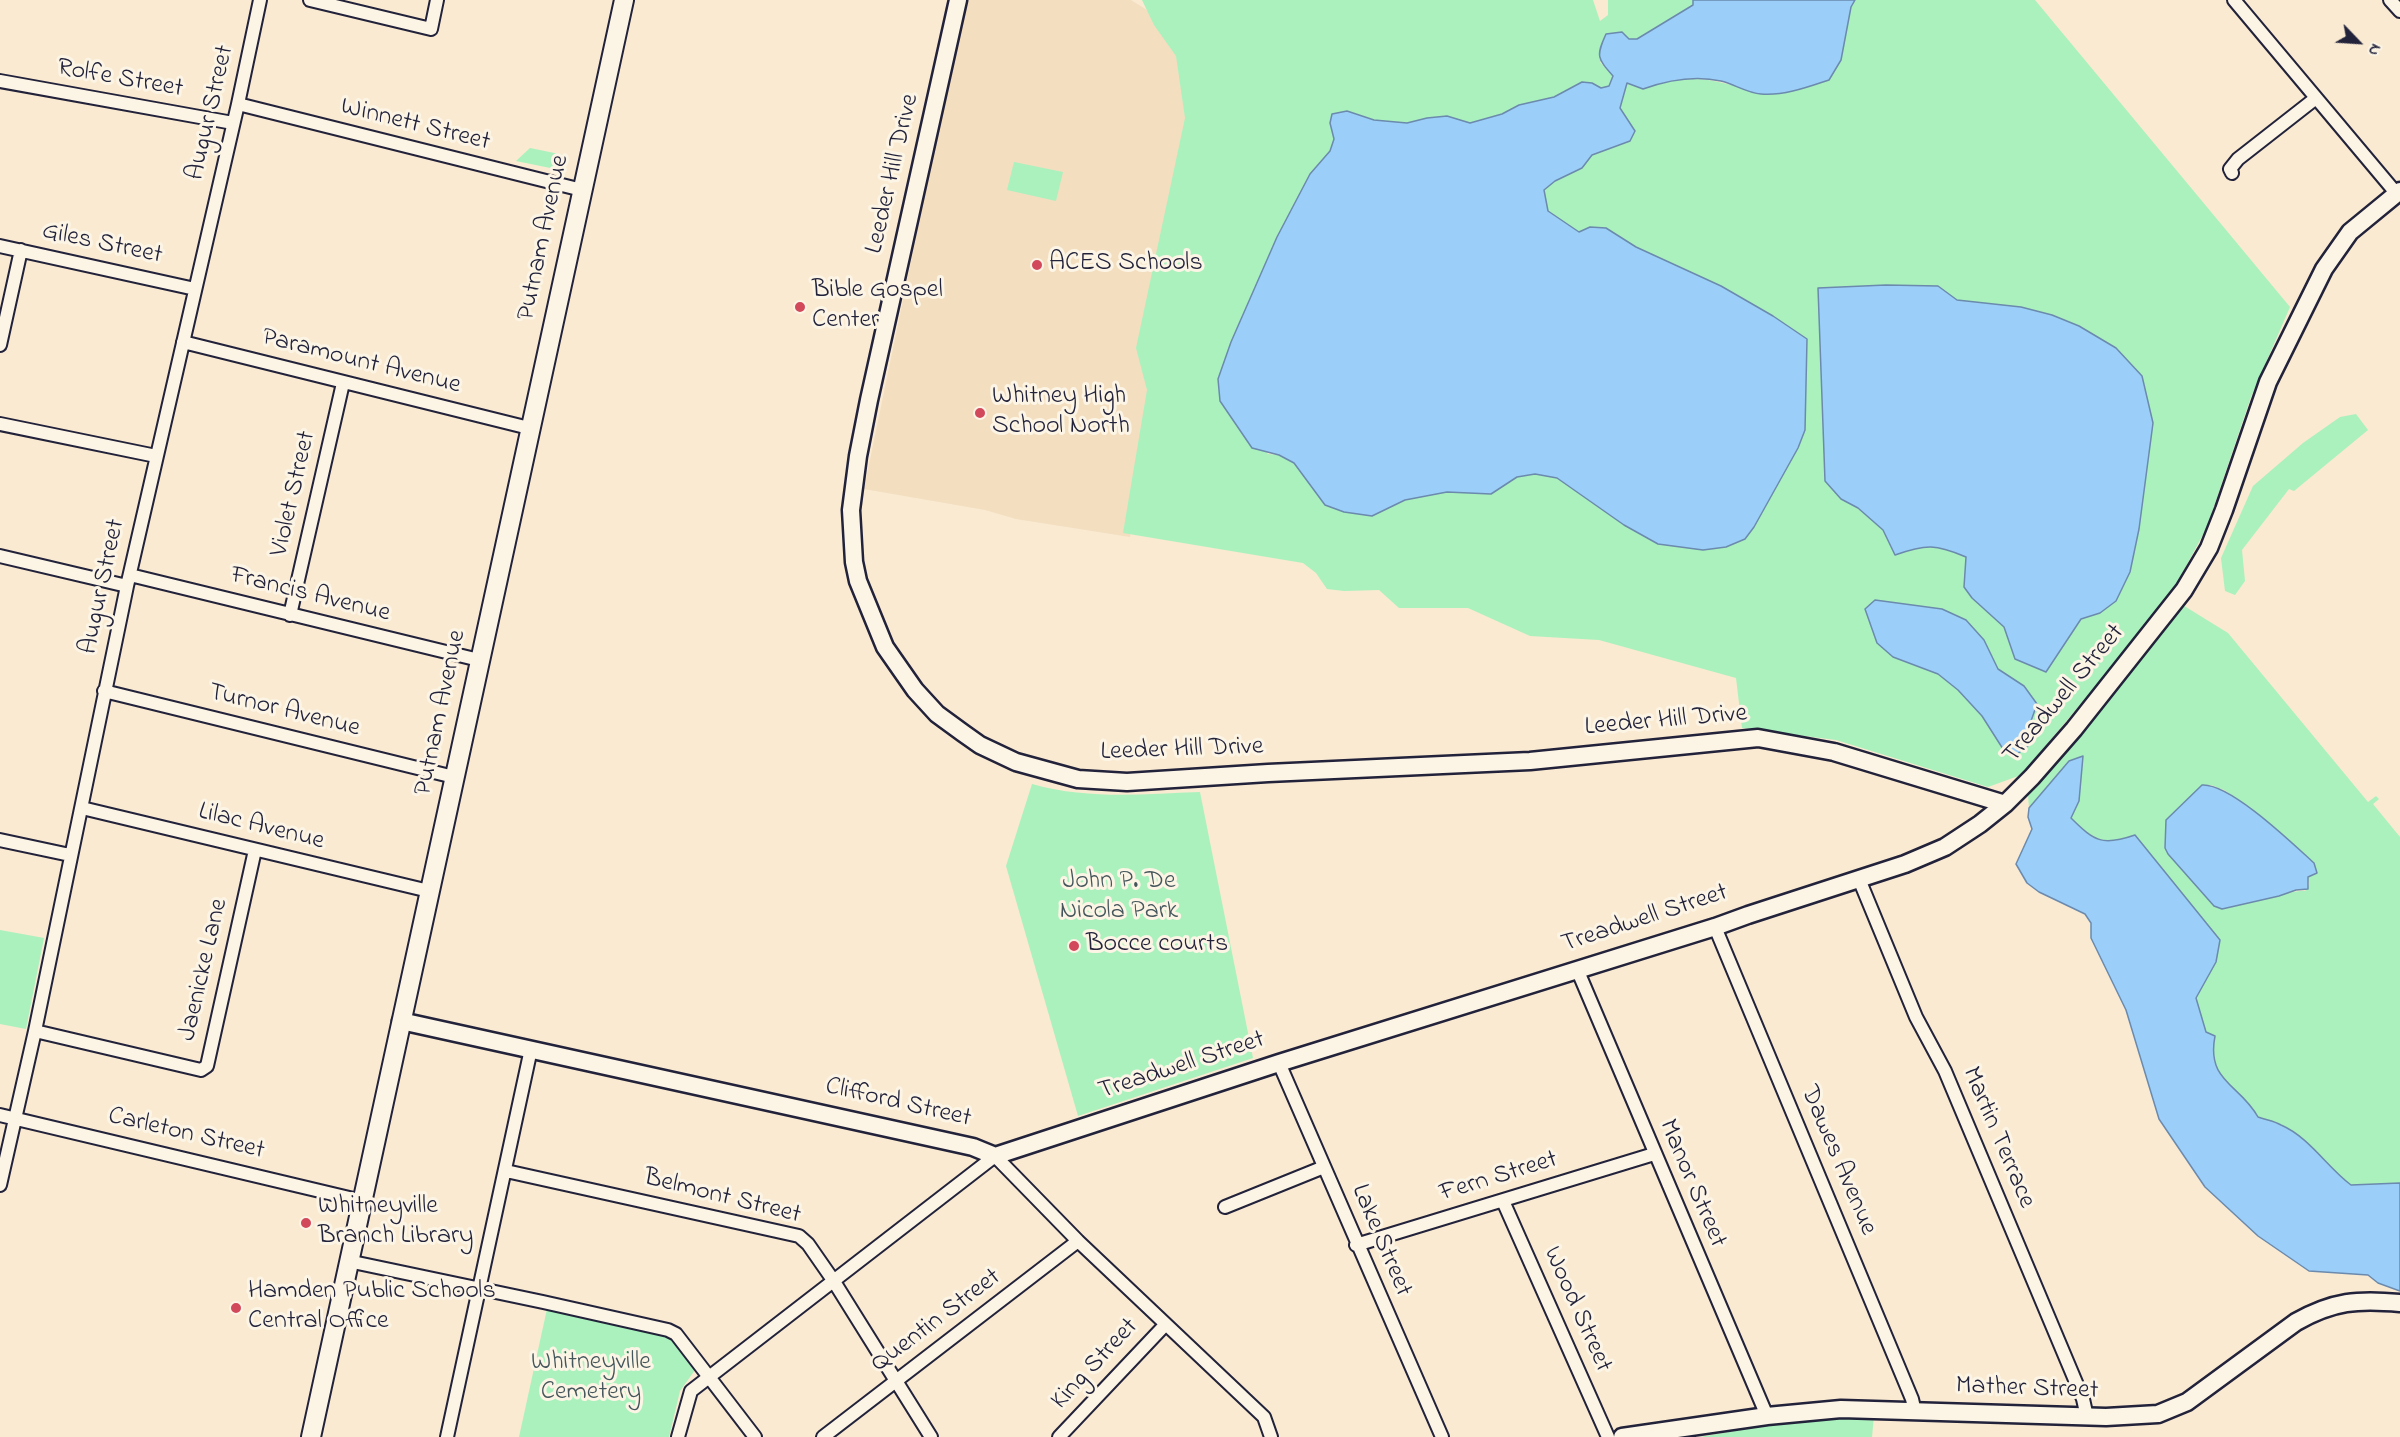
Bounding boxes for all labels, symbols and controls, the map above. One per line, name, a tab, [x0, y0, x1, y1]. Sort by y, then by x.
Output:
north arrow	[2328, 12, 2388, 72]
text: N	[2361, 40, 2387, 60]
street label: Augur Street	[181, 43, 243, 183]
street label: Rolfe Street	[55, 54, 185, 106]
street label: Leeder Hill Drive	[860, 91, 928, 257]
street label: Winnett Street	[337, 92, 493, 160]
street label: Putnam Avenue	[512, 152, 578, 324]
street label: Giles Street	[39, 217, 165, 273]
place label: ACES Schools	[1049, 249, 1203, 281]
marker: ACES Schools	[1030, 258, 1044, 272]
place label: Bible Gospel Center	[812, 276, 943, 338]
marker: Bible Gospel Center	[793, 300, 807, 314]
street label: Paramount Avenue	[258, 323, 464, 403]
place label: Whitney High School North	[992, 382, 1130, 443]
marker: Whitney High School North	[973, 406, 987, 420]
street label: Violet Street	[265, 428, 325, 560]
street label: Augur Street	[74, 517, 134, 657]
street label: Francis Avenue	[227, 561, 393, 631]
street label: Treadwell Street	[1998, 619, 2132, 771]
street label: Putnam Avenue	[409, 627, 475, 799]
street label: Turnor Avenue	[205, 678, 363, 746]
street label: Leeder Hill Drive	[1583, 699, 1749, 745]
street label: Leeder Hill Drive	[1100, 733, 1264, 769]
street label: Lilac Avenue	[195, 797, 327, 859]
park label: John P. De Nicola Park	[1060, 867, 1178, 928]
street label: Treadwell Street	[1558, 878, 1732, 962]
street label: Jaenicke Lane	[173, 896, 237, 1044]
place label: Bocce courts	[1086, 930, 1228, 962]
marker: Bocce courts	[1067, 939, 1081, 953]
street label: Treadwell Street	[1095, 1025, 1269, 1109]
street label: Martin Terrace	[1953, 1063, 2041, 1213]
street label: Clifford Street	[822, 1072, 974, 1136]
street label: Dawes Avenue	[1792, 1082, 1882, 1240]
street label: Carleton Street	[105, 1102, 267, 1168]
street label: Manor Street	[1650, 1115, 1732, 1253]
street label: Fern Street	[1436, 1145, 1562, 1211]
street label: Belmont Street	[640, 1163, 804, 1233]
street label: Lake Street	[1342, 1180, 1418, 1302]
place label: Whitneyville Branch Library	[318, 1192, 473, 1254]
marker: Whitneyville Branch Library	[299, 1216, 313, 1230]
street label: Wood Street	[1535, 1243, 1617, 1377]
street label: Quentin Street	[866, 1263, 1008, 1381]
place label: Hamden Public Schools Central Office	[248, 1277, 496, 1338]
marker: Hamden Public Schools Central Office	[229, 1301, 243, 1315]
street label: King Street	[1046, 1313, 1146, 1417]
park label: Whitneyville Cemetery	[531, 1348, 651, 1410]
street label: Mather Street	[1955, 1372, 2099, 1408]

